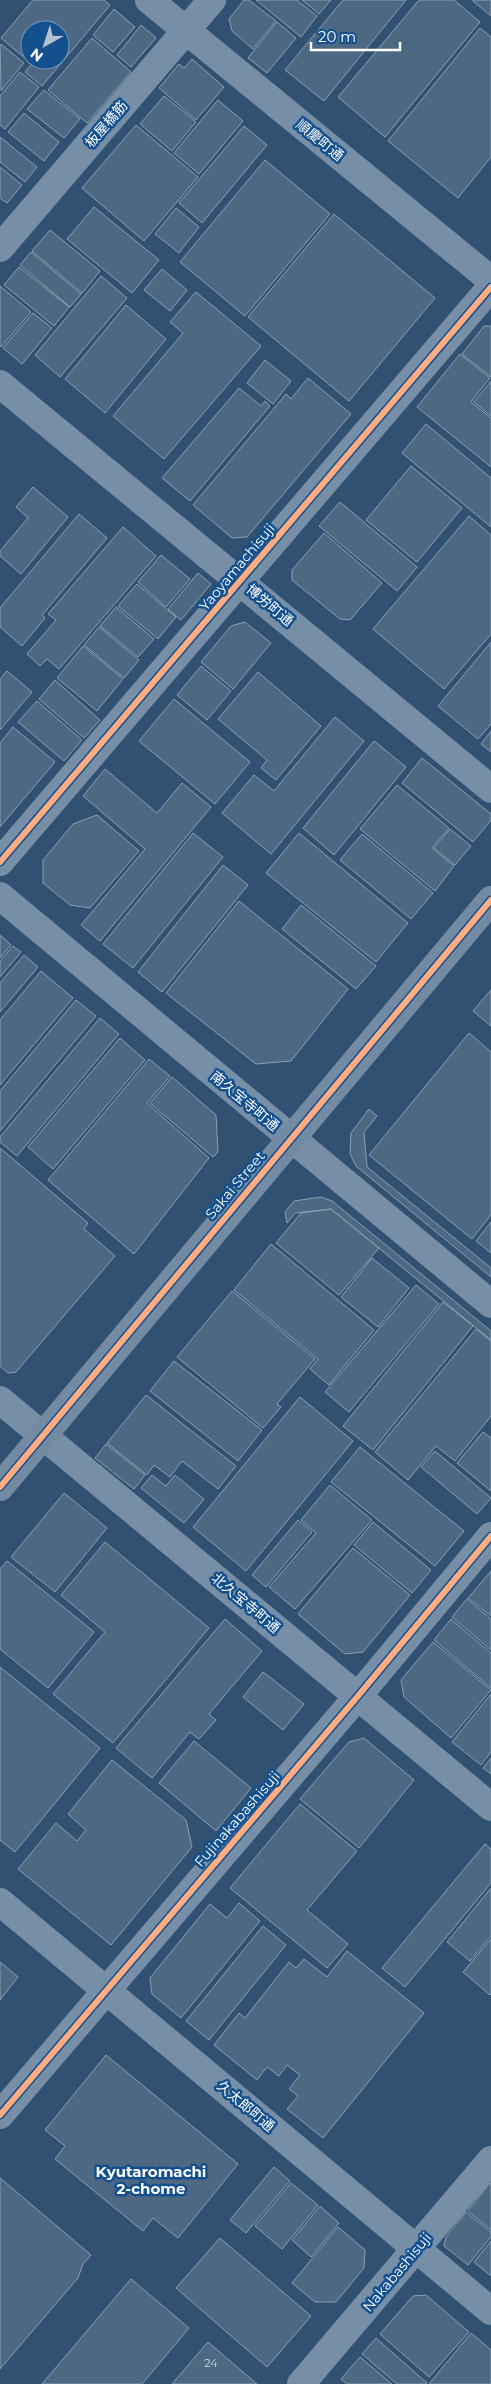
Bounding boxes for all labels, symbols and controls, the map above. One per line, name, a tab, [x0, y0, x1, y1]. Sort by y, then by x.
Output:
north arrow	[20, 20, 70, 70]
scale bar	[311, 20, 400, 52]
text: 20 m	[318, 27, 356, 46]
text: N	[27, 45, 47, 66]
street label: 板屋橋筋	[81, 97, 131, 151]
street label: 順慶町通	[293, 115, 347, 165]
street label: Yaoyamachisuji	[195, 520, 279, 614]
street label: 博労町通	[243, 580, 297, 630]
street label: 南久宝寺町通	[207, 1067, 283, 1135]
street label: Sakai Street	[201, 1147, 269, 1223]
street label: 北久宝寺町通	[208, 1569, 284, 1637]
street label: Fujinakabashisuji	[190, 1767, 284, 1871]
street label: 久太郎町通	[213, 2077, 279, 2135]
district label: Kyutaromachi 2-chome	[96, 2162, 206, 2198]
street label: Nakabashisuji	[359, 2229, 435, 2315]
house number: 24	[204, 2356, 218, 2370]

